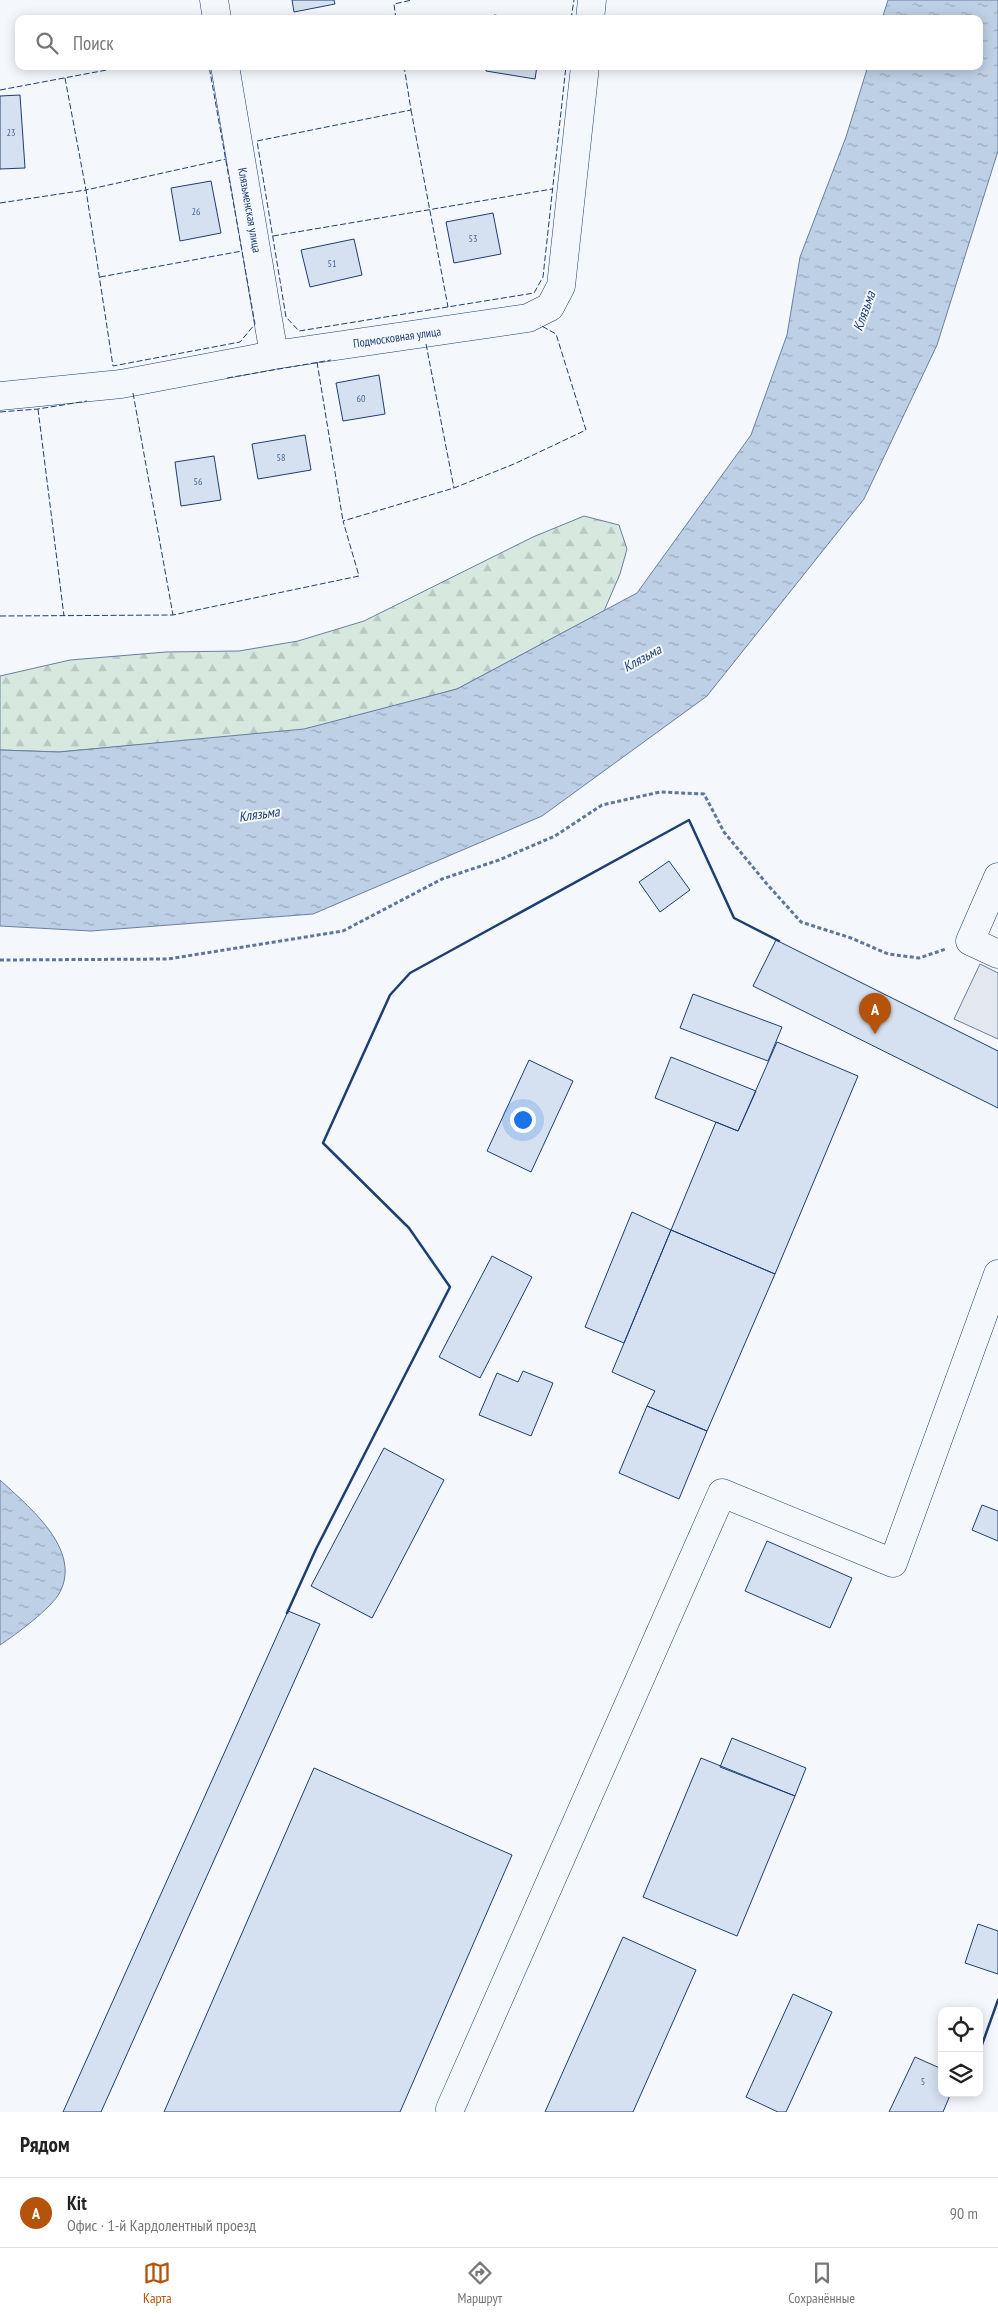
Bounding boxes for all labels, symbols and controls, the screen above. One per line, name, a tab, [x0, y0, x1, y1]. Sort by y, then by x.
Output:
search box	[15, 15, 983, 70]
icon: search	[33, 29, 61, 57]
text: Поиск	[73, 31, 114, 55]
house number: 23	[7, 126, 16, 139]
street label: Клязьменская улица	[235, 166, 265, 254]
house number: 26	[192, 205, 201, 218]
house number: 53	[469, 232, 478, 245]
house number: 51	[328, 257, 337, 270]
water label: Клязьма	[849, 287, 880, 333]
street label: Подмосковная улица	[352, 323, 442, 351]
house number: 60	[357, 392, 366, 405]
house number: 58	[277, 451, 286, 464]
house number: 56	[194, 475, 203, 488]
water label: Клязьма	[620, 640, 666, 676]
water label: Клязьма	[237, 802, 282, 826]
pin: A	[859, 993, 891, 1034]
your location	[510, 1107, 536, 1133]
map controls	[938, 2007, 983, 2097]
button: locate	[938, 2007, 983, 2052]
button: layers	[938, 2052, 983, 2097]
house number: 5	[921, 2075, 925, 2088]
text: Рядом	[20, 2131, 70, 2158]
text: Kit	[67, 2191, 87, 2215]
text: A	[32, 2203, 40, 2223]
text: 90 m	[950, 2203, 978, 2223]
text: Офис · 1-й Кардолентный проезд	[67, 2215, 256, 2235]
tab: Карта	[143, 2259, 172, 2307]
tab: Маршрут	[458, 2259, 502, 2307]
tab: Сохранённые	[788, 2259, 855, 2307]

